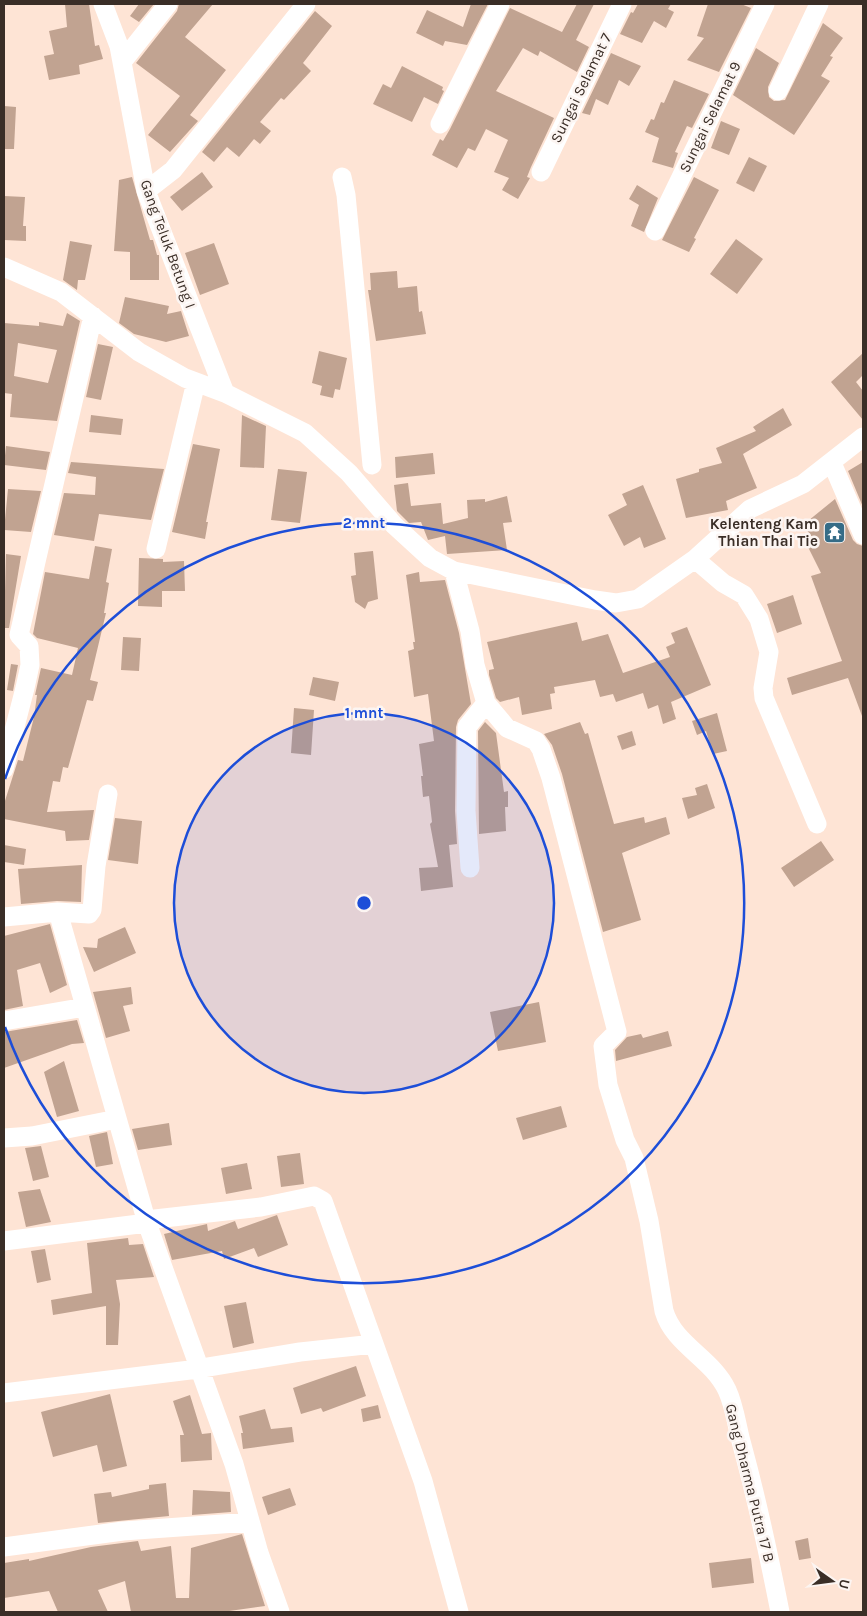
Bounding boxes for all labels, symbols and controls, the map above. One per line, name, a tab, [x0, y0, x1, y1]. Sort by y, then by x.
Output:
street label: Sungai Selamat 7	[547, 30, 615, 146]
street label: Sungai Selamat 9	[675, 59, 745, 175]
street label: Gang Teluk Betung I	[136, 177, 200, 311]
text: 2 mnt	[343, 514, 385, 532]
place label: Kelenteng Kam Thian Thai Tie	[710, 515, 818, 550]
temple icon: Kelenteng Kam Thian Thai Tie	[822, 521, 846, 545]
text: 1 mnt	[345, 704, 383, 722]
centre of rings	[355, 894, 373, 912]
street label: Gang Dharma Putra 17 B	[722, 1402, 778, 1564]
north arrow	[807, 1556, 857, 1606]
text: U	[835, 1577, 854, 1591]

